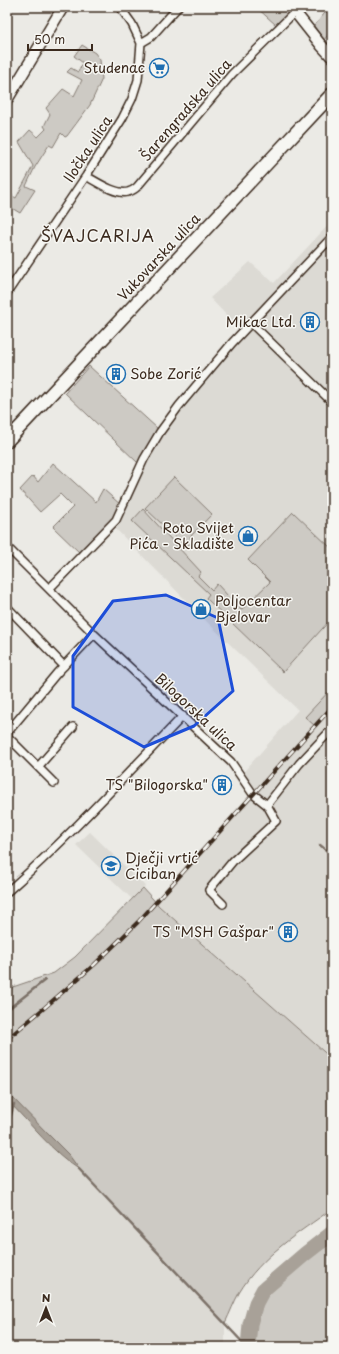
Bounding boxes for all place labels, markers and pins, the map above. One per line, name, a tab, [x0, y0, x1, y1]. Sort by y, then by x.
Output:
place label: Studenac	[84, 57, 145, 78]
supermarket icon: Studenac	[148, 57, 170, 79]
place label: Mikac Ltd.	[226, 311, 296, 332]
building icon: Mikac Ltd.	[299, 311, 321, 333]
building icon: Sobe Zorić	[105, 363, 127, 385]
place label: Sobe Zorić	[130, 363, 201, 384]
place label: Roto Svijet Pića - Skladište	[129, 517, 234, 554]
shop icon: Roto Svijet Pića - Skladište	[237, 525, 259, 547]
place label: Poljocentar Bjelovar	[215, 590, 292, 627]
shop icon: Poljocentar Bjelovar	[190, 598, 212, 620]
place label: TS "Bilogorska"	[105, 774, 208, 795]
building icon: TS "Bilogorska"	[211, 774, 233, 796]
place label: Dječji vrtić Ciciban	[125, 847, 198, 884]
school or university icon: Dječji vrtić Ciciban	[100, 855, 122, 877]
place label: TS "MSH Gašpar"	[153, 921, 274, 942]
building icon: TS "MSH Gašpar"	[277, 921, 299, 943]

